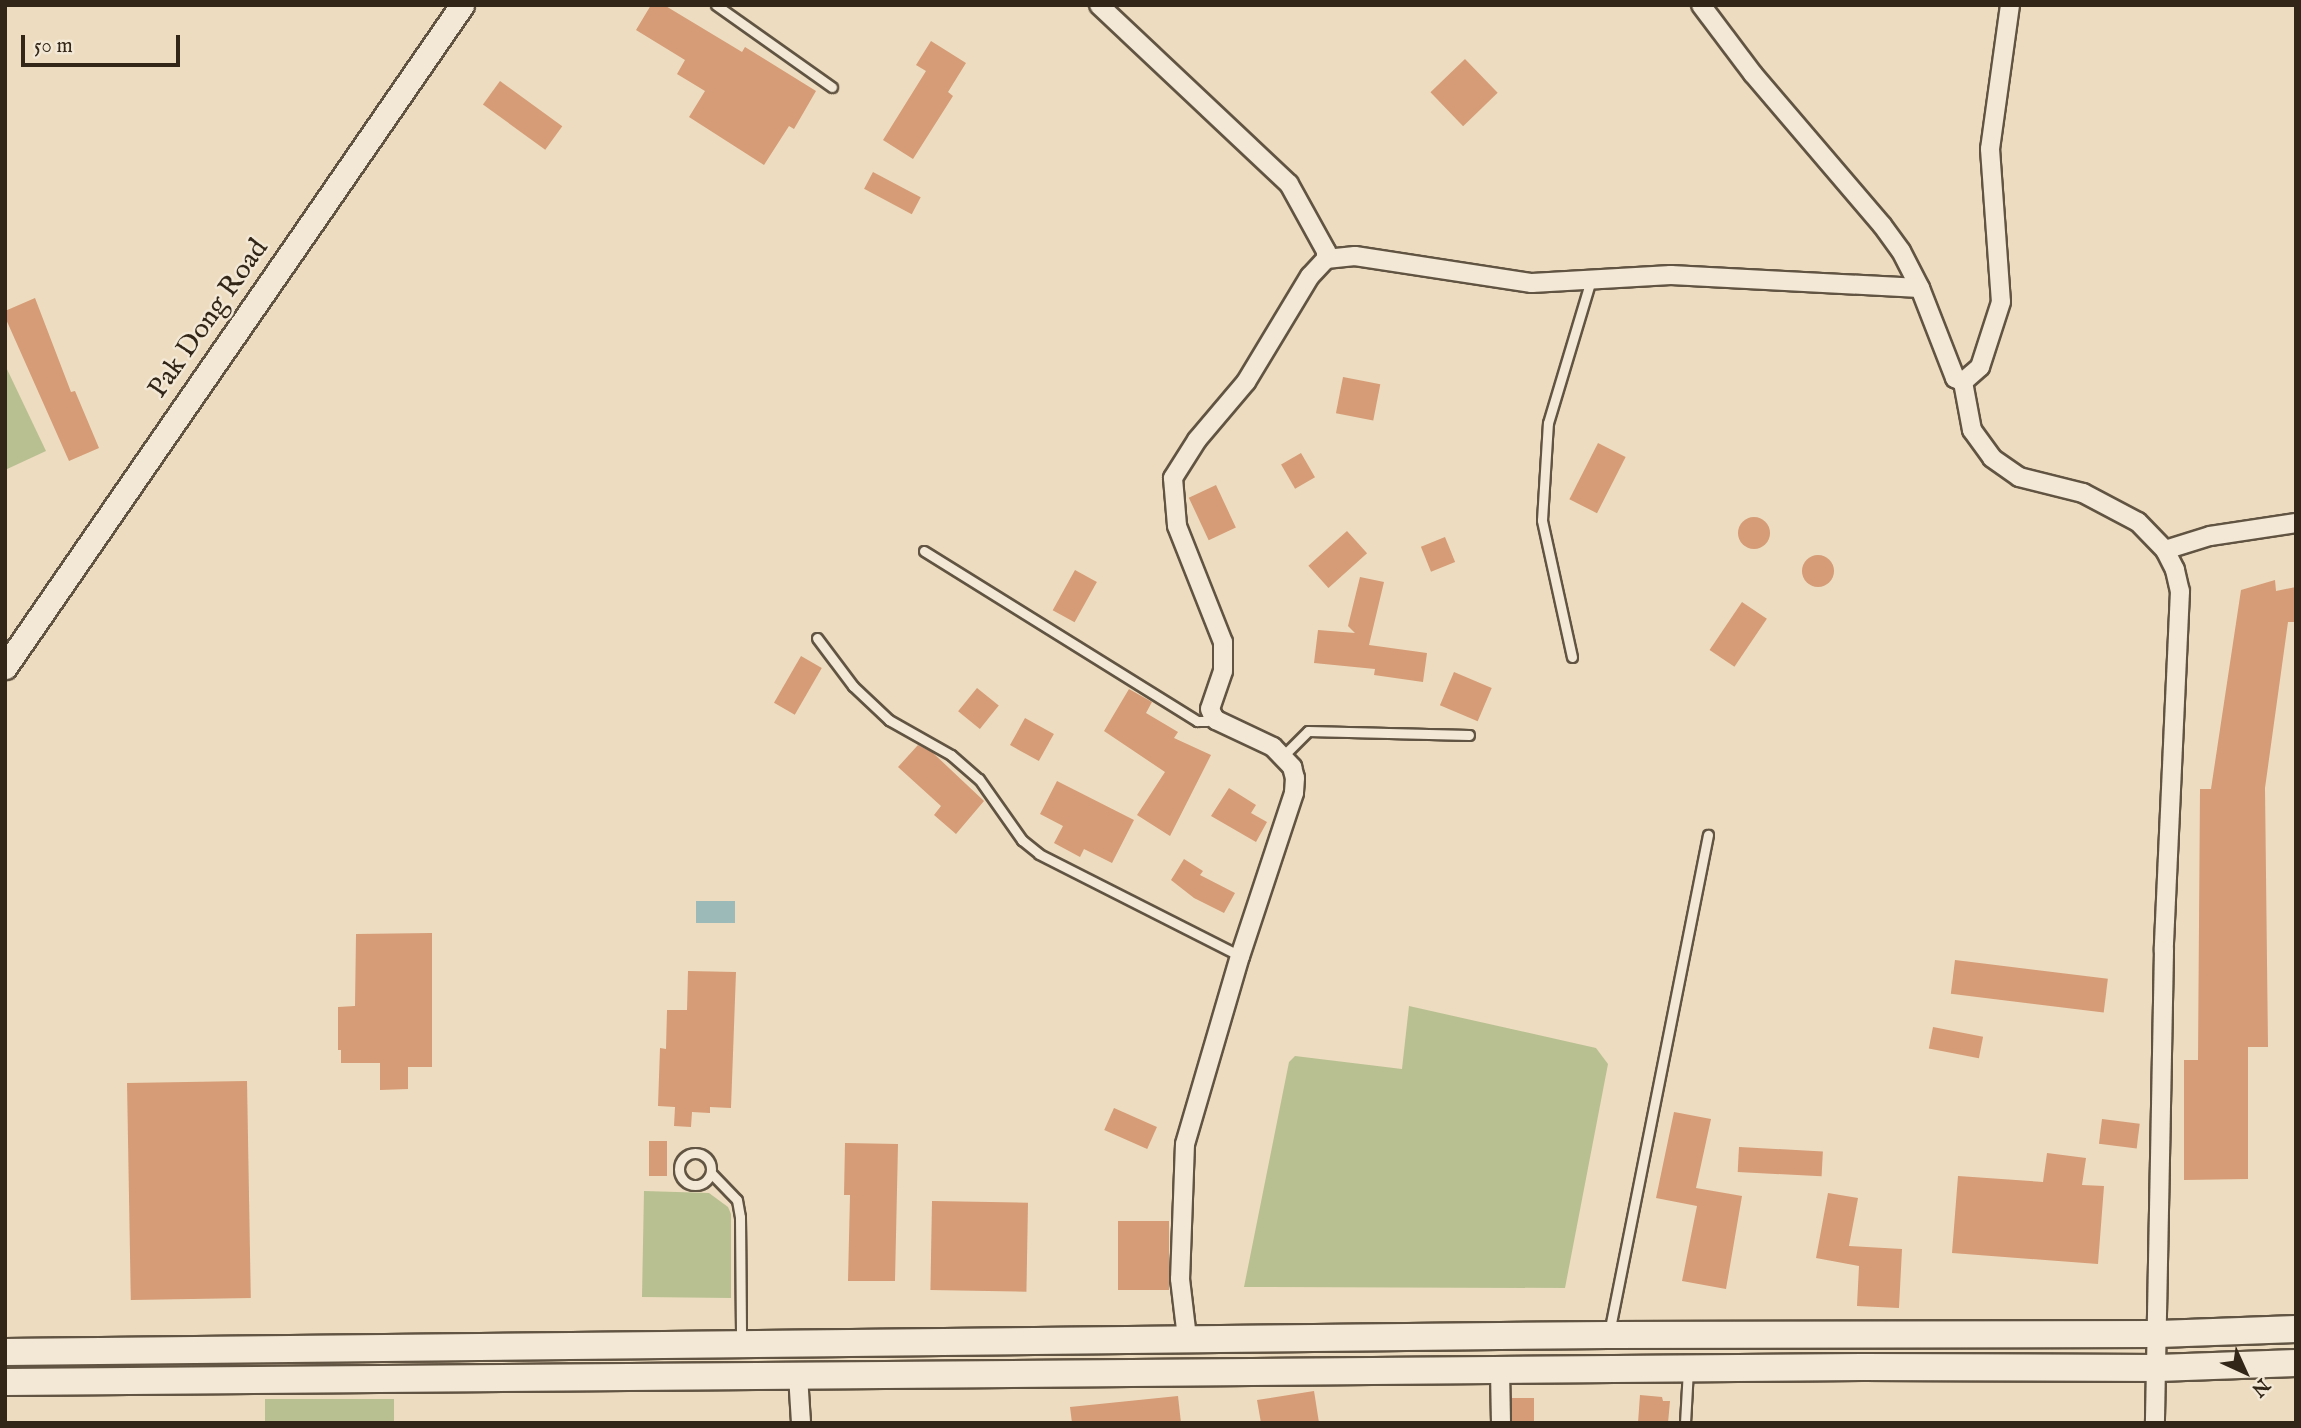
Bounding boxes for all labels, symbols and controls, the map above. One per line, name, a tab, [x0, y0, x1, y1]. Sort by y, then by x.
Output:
scale bar	[24, 21, 184, 65]
text: 50 m	[34, 33, 73, 60]
street label: Pak Dong Road	[142, 233, 276, 405]
north arrow	[2210, 1337, 2280, 1407]
text: N	[2246, 1373, 2274, 1401]

